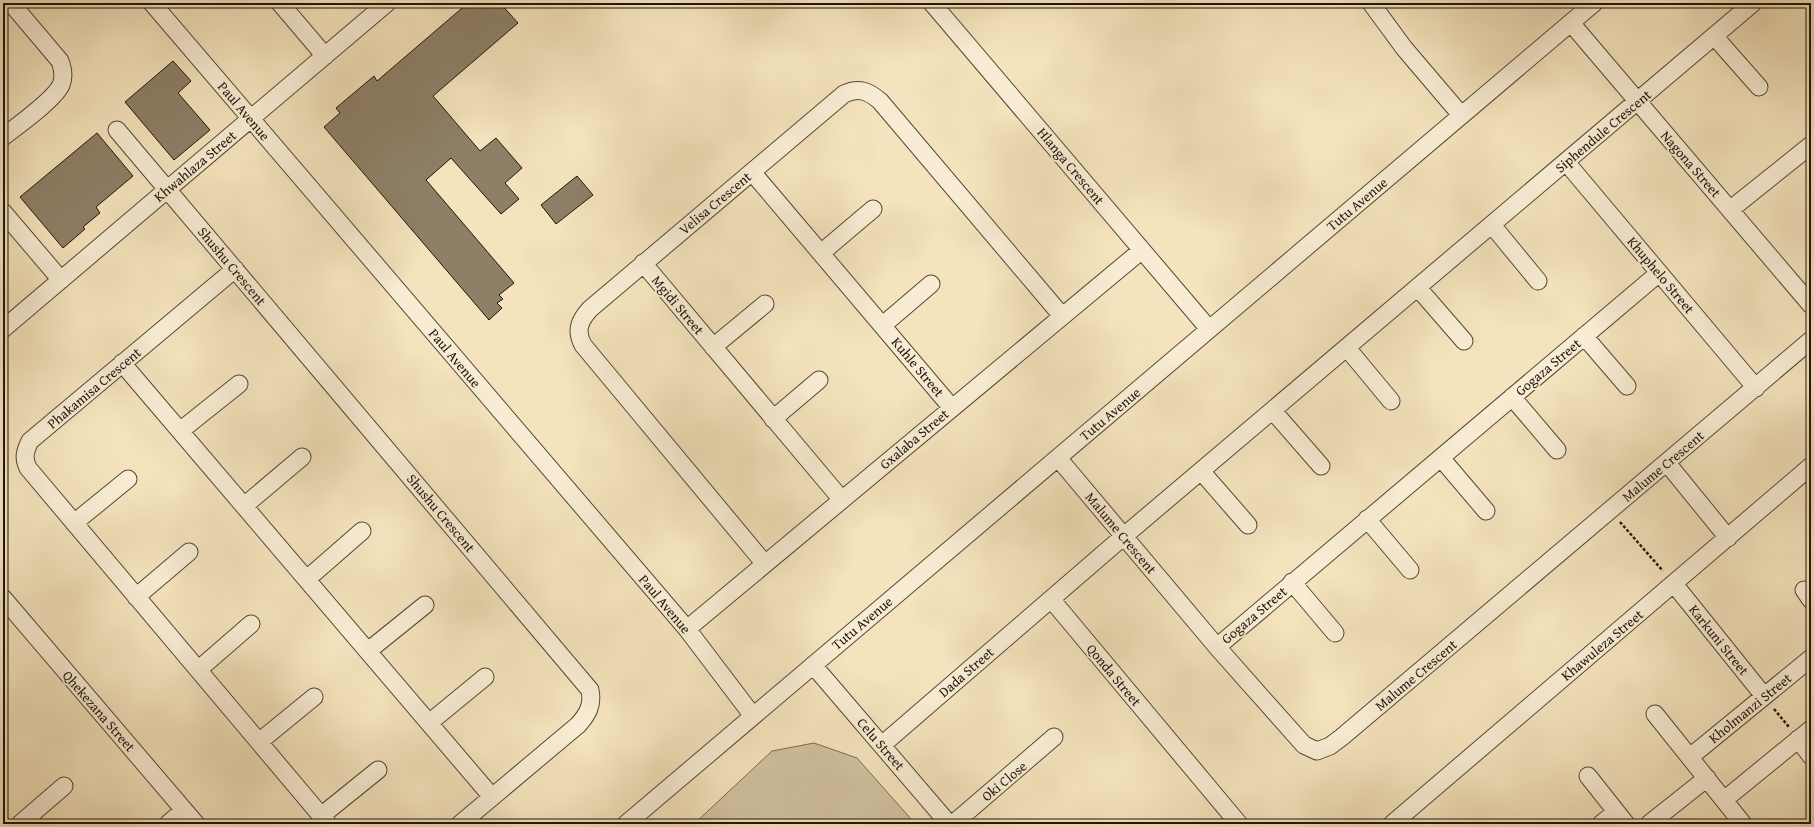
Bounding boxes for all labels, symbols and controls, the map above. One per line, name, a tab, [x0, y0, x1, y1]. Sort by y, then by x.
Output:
street label: Paul Avenue	[213, 77, 275, 145]
street label: Siphendule Crescent	[1551, 85, 1655, 177]
street label: Hlanga Crescent	[1033, 123, 1109, 209]
street label: Khwahlaza Street	[149, 125, 241, 206]
street label: Nagona Street	[1656, 126, 1726, 202]
street label: Velisa Crescent	[675, 167, 756, 239]
street label: Tutu Avenue	[1322, 172, 1392, 235]
street label: Shushu Crescent	[193, 222, 271, 310]
street label: Khuphelo Street	[1623, 232, 1699, 318]
street label: Mgidi Street	[647, 271, 709, 339]
street label: Paul Avenue	[424, 324, 486, 392]
street label: Kuhle Street	[887, 333, 949, 401]
street label: Gogaza Street	[1511, 334, 1585, 400]
street label: Phakamisa Crescent	[43, 343, 145, 433]
street label: Tutu Avenue	[1075, 382, 1145, 445]
street label: Gxalaba Street	[875, 404, 953, 474]
street label: Malume Crescent	[1618, 426, 1708, 506]
street label: Shushu Crescent	[402, 469, 480, 557]
street label: Malume Crescent	[1081, 488, 1161, 578]
street label: Paul Avenue	[634, 570, 696, 638]
street label: Gogaza Street	[1217, 582, 1291, 648]
street label: Tutu Avenue	[827, 591, 897, 654]
street label: Karkuni Street	[1684, 600, 1754, 680]
street label: Khawuleza Street	[1557, 605, 1647, 685]
street label: Malume Crescent	[1371, 635, 1461, 715]
street label: Qonda Street	[1082, 639, 1146, 711]
street label: Dada Street	[934, 642, 998, 702]
street label: Qhekezana Street	[58, 666, 140, 756]
street label: Kholmanzi Street	[1704, 668, 1796, 748]
street label: Celu Street	[852, 713, 910, 775]
street label: Oki Close	[977, 756, 1031, 806]

